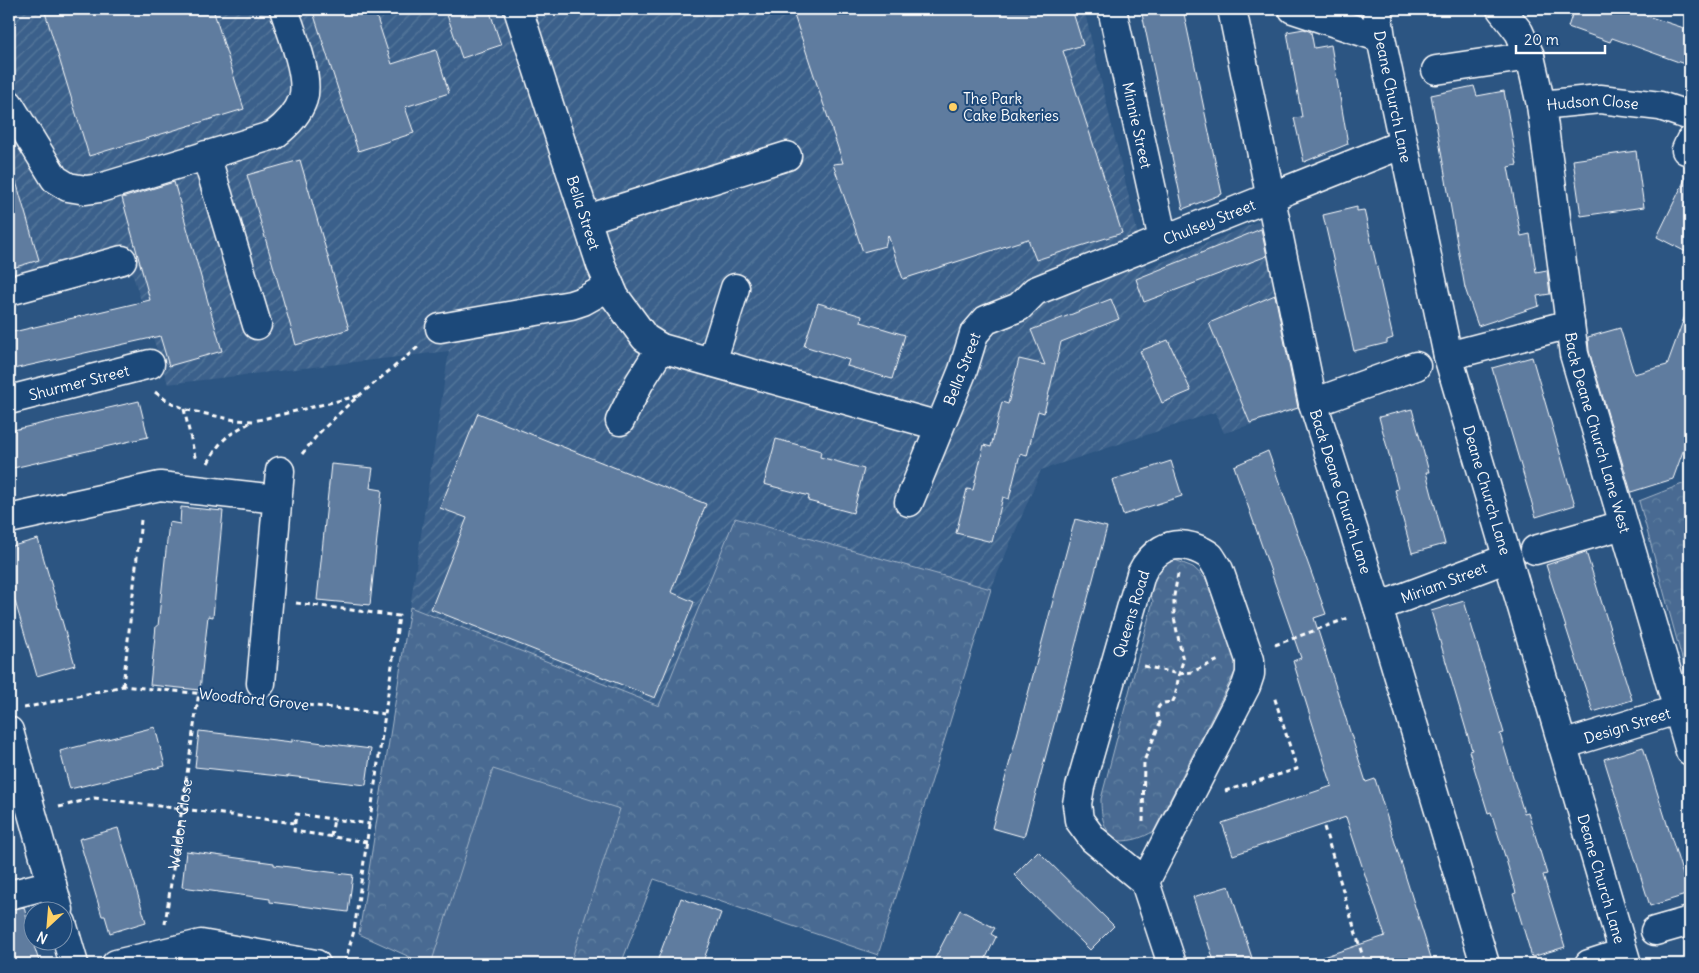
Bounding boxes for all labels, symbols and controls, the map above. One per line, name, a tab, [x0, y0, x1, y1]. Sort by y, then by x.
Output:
scale bar	[1516, 22, 1605, 54]
street label: Deane Church Lane	[1371, 29, 1416, 164]
text: 20 m	[1524, 30, 1559, 49]
street label: Minnie Street	[1119, 80, 1156, 170]
place label: The Park Cake Bakeries	[963, 89, 1059, 125]
street label: Hudson Close	[1546, 89, 1640, 114]
marker: The Park Cake Bakeries	[947, 101, 959, 113]
street label: Bella Street	[563, 173, 605, 252]
street label: Chulsey Street	[1160, 195, 1258, 249]
street label: Bella Street	[939, 330, 985, 408]
street label: Back Deane Church Lane West	[1562, 331, 1635, 535]
street label: Shurmer Street	[27, 360, 131, 404]
street label: Back Deane Church Lane	[1306, 407, 1376, 576]
street label: Deane Church Lane	[1459, 423, 1516, 557]
street label: Miriam Street	[1398, 557, 1489, 607]
street label: Queens Road	[1109, 568, 1153, 660]
street label: Woodford Grove	[198, 684, 310, 714]
street label: Design Street	[1581, 703, 1673, 747]
street label: Waldon Close	[164, 778, 196, 871]
street label: Deane Church Lane	[1574, 812, 1630, 946]
north arrow	[22, 900, 72, 950]
text: N	[34, 927, 51, 948]

